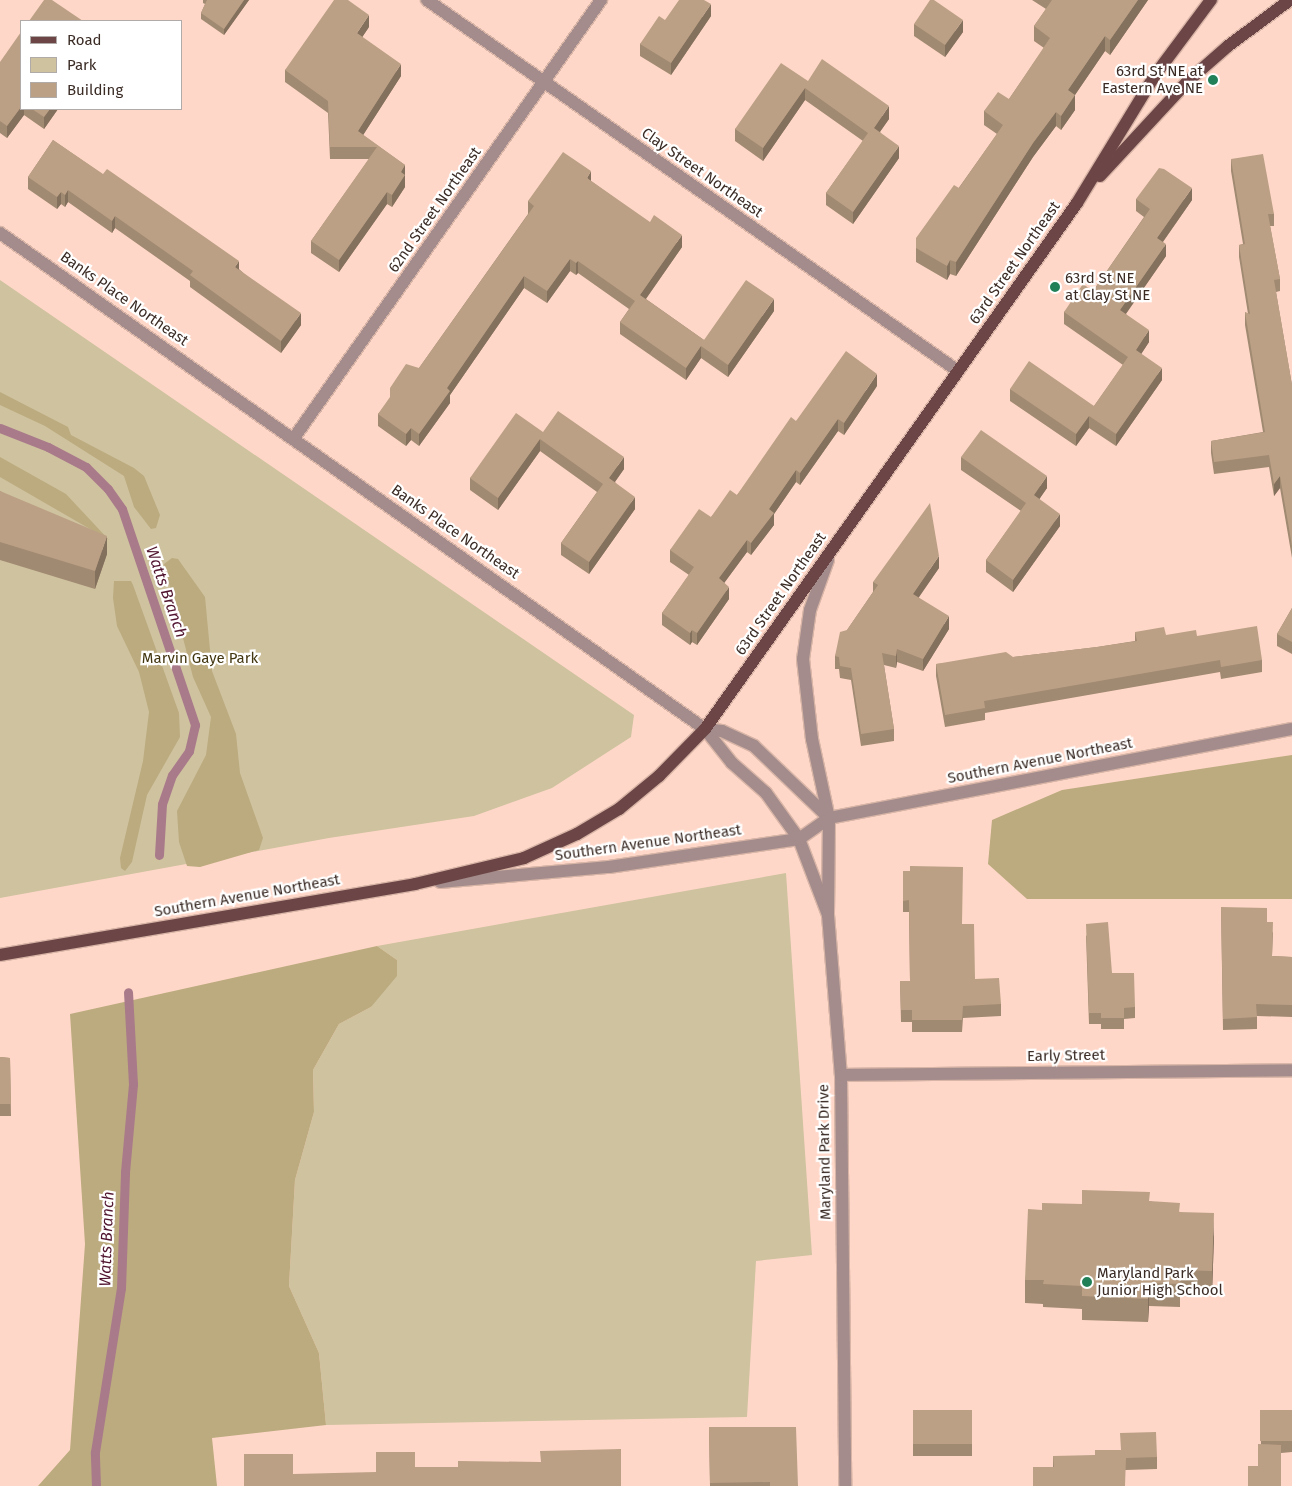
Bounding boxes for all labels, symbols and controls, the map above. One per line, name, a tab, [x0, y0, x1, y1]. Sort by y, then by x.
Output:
legend	[20, 20, 182, 110]
text: Road	[67, 31, 102, 49]
text: Park	[67, 56, 97, 74]
place label: 63rd St NE at Eastern Ave NE	[1102, 62, 1203, 97]
marker: 63rd St NE at Eastern Ave NE	[1207, 74, 1219, 86]
text: Building	[67, 81, 123, 99]
street label: Clay Street Northeast	[638, 124, 766, 222]
street label: 62nd Street Northeast	[385, 144, 485, 276]
street label: 63rd Street Northeast	[966, 198, 1064, 328]
street label: Banks Place Northeast	[57, 248, 191, 350]
place label: 63rd St NE at Clay St NE	[1065, 269, 1150, 304]
marker: 63rd St NE at Clay St NE	[1049, 281, 1061, 293]
street label: Banks Place Northeast	[388, 481, 522, 583]
street label: 63rd Street Northeast	[732, 529, 830, 659]
water label: Watts Branch	[141, 544, 191, 640]
park label: Marvin Gaye Park	[142, 650, 258, 668]
street label: Southern Avenue Northeast	[946, 734, 1134, 788]
street label: Southern Avenue Northeast	[554, 821, 742, 865]
street label: Southern Avenue Northeast	[153, 871, 341, 921]
street label: Early Street	[1027, 1046, 1105, 1066]
street label: Maryland Park Drive	[815, 1084, 835, 1220]
water label: Watts Branch	[96, 1191, 118, 1287]
place label: Maryland Park Junior High School	[1097, 1264, 1223, 1299]
marker: Maryland Park Junior High School	[1081, 1276, 1093, 1288]

